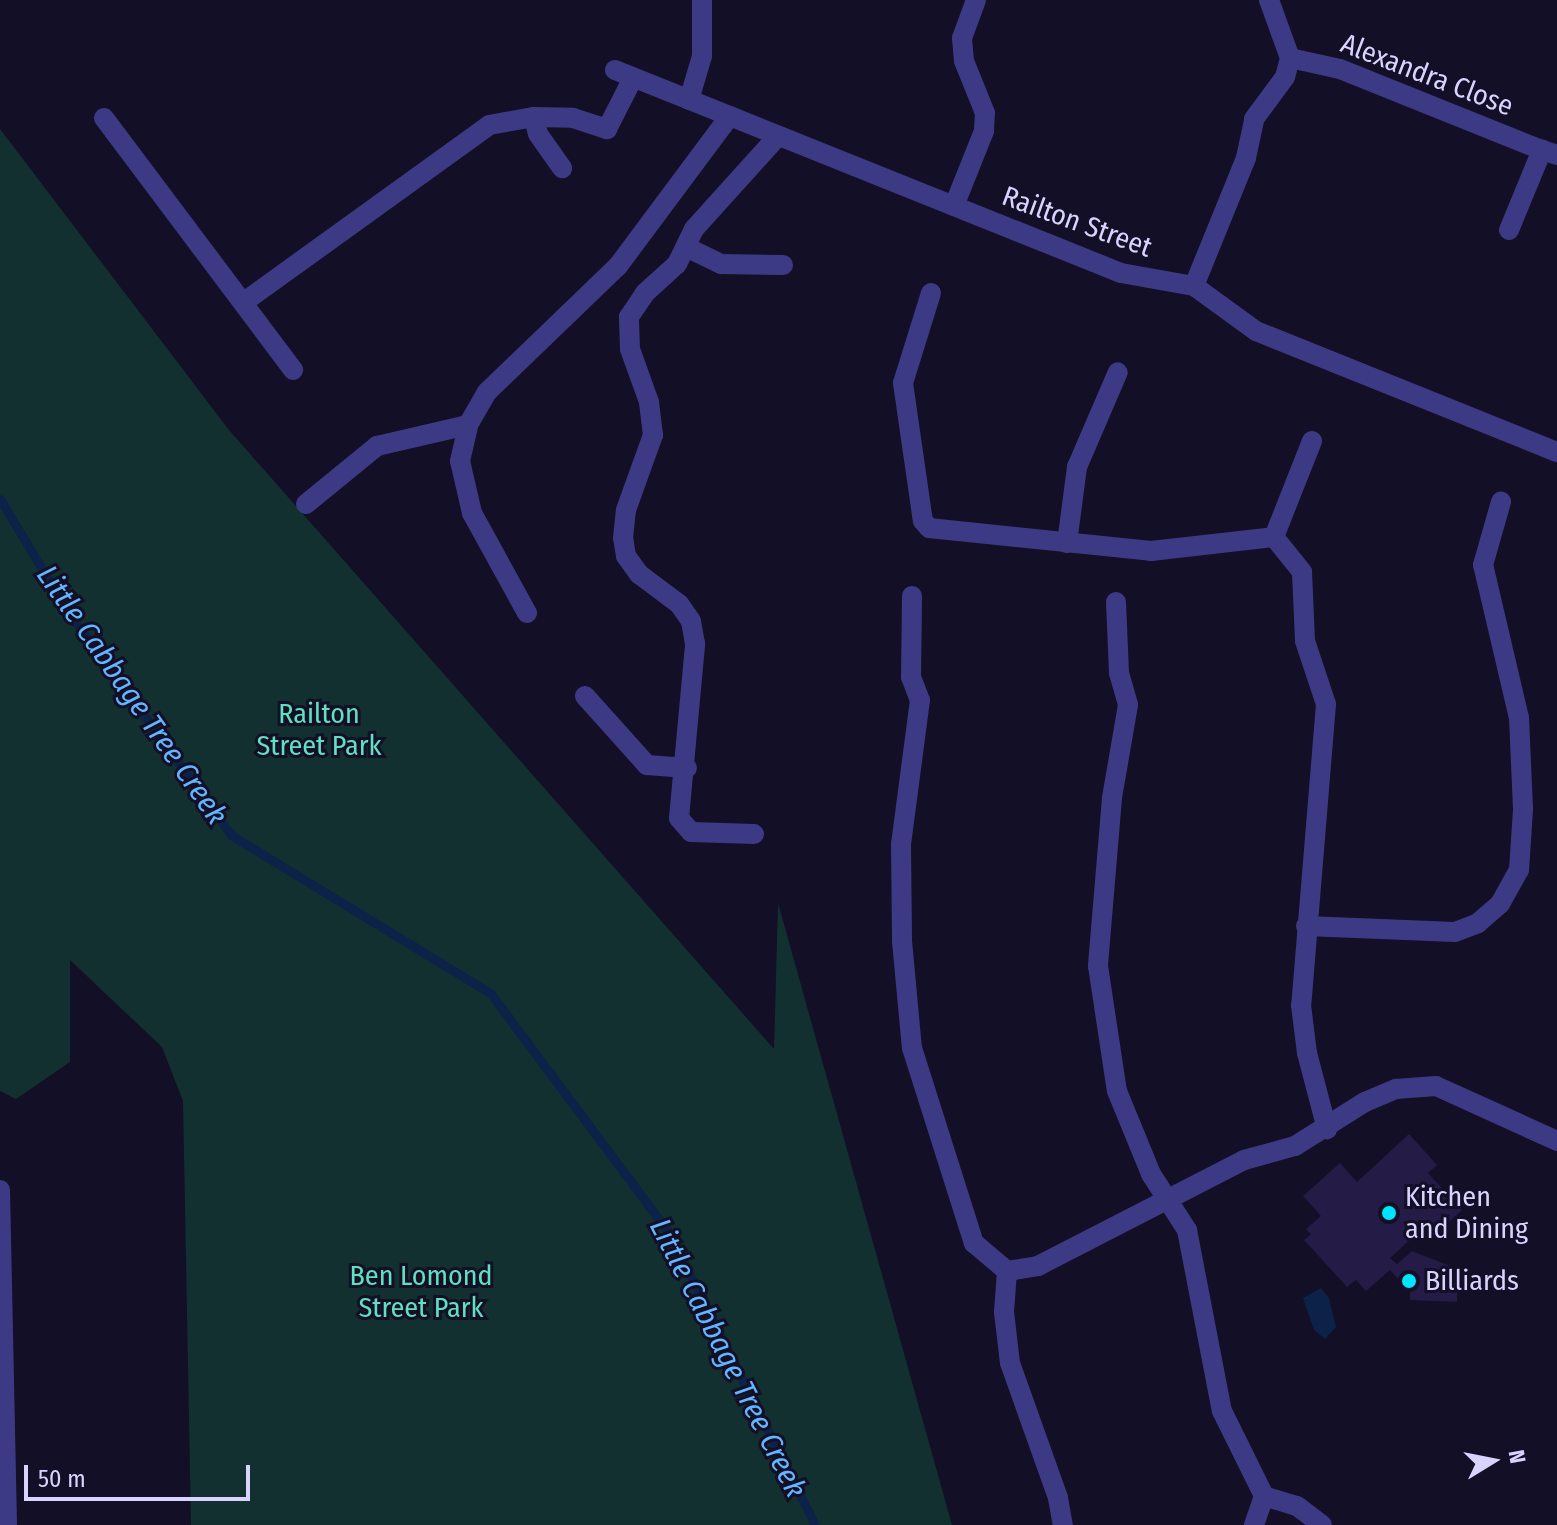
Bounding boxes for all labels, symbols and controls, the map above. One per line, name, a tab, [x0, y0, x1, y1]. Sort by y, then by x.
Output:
street label: Alexandra Close	[1336, 27, 1518, 123]
street label: Railton Street	[998, 179, 1156, 265]
water label: Little Cabbage Tree Creek	[29, 558, 235, 832]
park label: Railton Street Park	[256, 697, 382, 763]
place label: Kitchen and Dining	[1405, 1180, 1528, 1246]
marker: Kitchen and Dining	[1380, 1204, 1398, 1222]
water label: Little Cabbage Tree Creek	[642, 1213, 814, 1503]
park label: Ben Lomond Street Park	[349, 1259, 493, 1325]
place label: Billiards	[1425, 1264, 1519, 1298]
marker: Billiards	[1400, 1272, 1418, 1290]
north arrow	[1453, 1421, 1533, 1501]
text: N	[1503, 1448, 1532, 1466]
scale bar	[28, 1449, 254, 1499]
text: 50 m	[38, 1465, 86, 1493]

